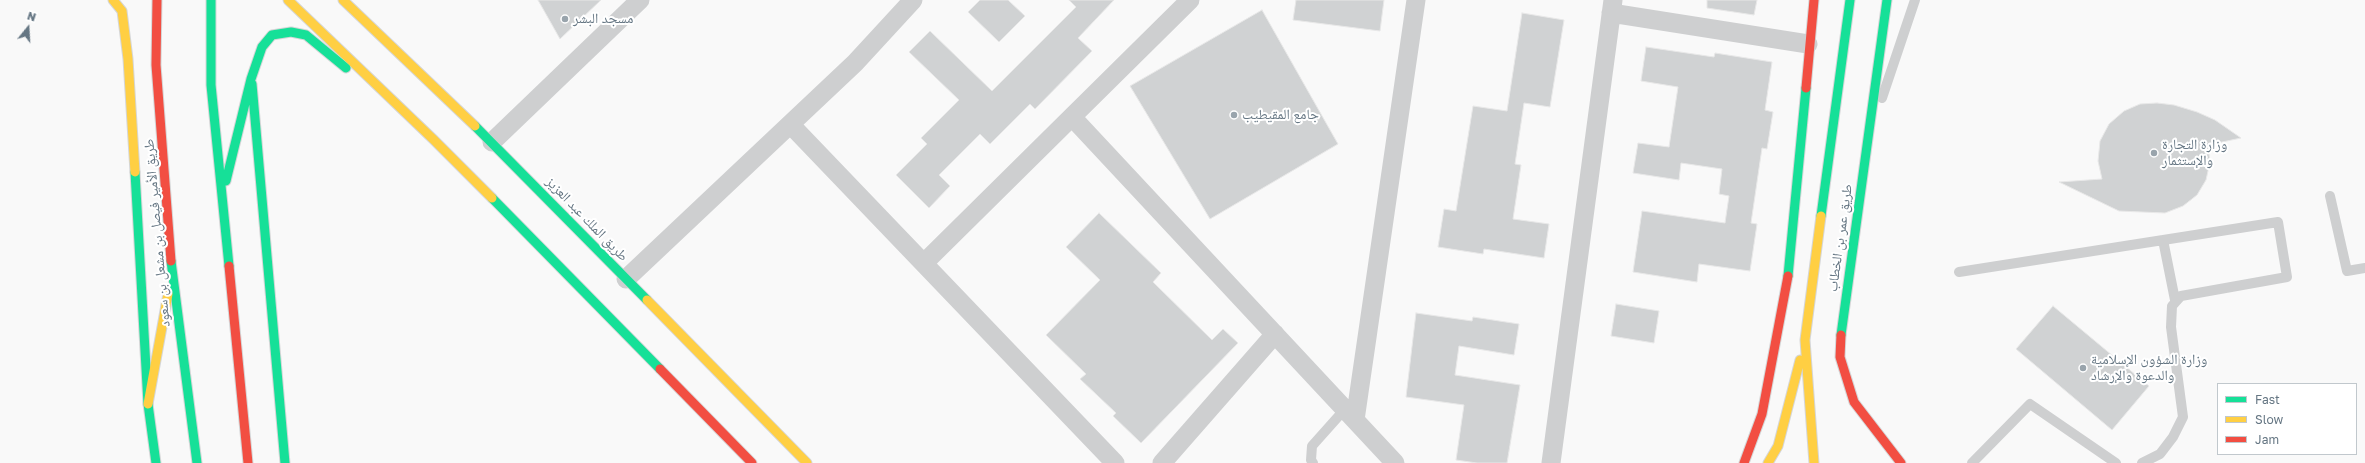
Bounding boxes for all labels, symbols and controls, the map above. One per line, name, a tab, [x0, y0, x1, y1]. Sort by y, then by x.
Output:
north arrow	[8, 8, 48, 48]
text: N	[26, 9, 38, 24]
place label: مسجد البشر	[573, 11, 633, 27]
marker: مسجد البشر	[560, 14, 570, 24]
place label: جامع المقيطيب	[1242, 107, 1319, 123]
marker: جامع المقيطيب	[1229, 110, 1239, 120]
place label: وزارة التجارة والإستثمار	[2162, 137, 2227, 170]
street label: طريق الأمير فيصل بن مشعل بن سعود	[140, 138, 174, 328]
marker: وزارة التجارة والإستثمار	[2149, 148, 2159, 158]
street label: طريق الملك عبد العزيز	[542, 173, 632, 265]
street label: طريق عمر بن الخطاب	[1824, 183, 1856, 293]
place label: وزارة الشؤون الإسلامية والدعوة والإرشاد	[2091, 352, 2207, 384]
marker: وزارة الشؤون الإسلامية والدعوة والإرشاد	[2078, 363, 2088, 373]
legend	[2217, 383, 2357, 455]
text: Fast	[2255, 392, 2280, 407]
text: Slow	[2255, 412, 2283, 427]
text: Jam	[2255, 432, 2279, 447]

